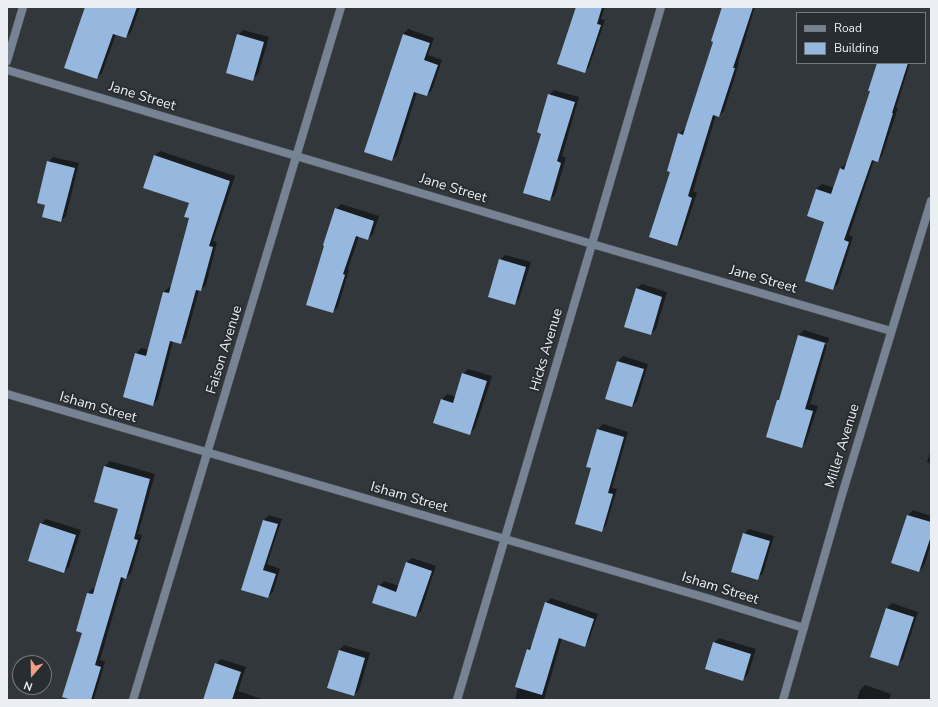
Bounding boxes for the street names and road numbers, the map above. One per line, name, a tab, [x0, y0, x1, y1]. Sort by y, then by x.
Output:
street label: Jane Street	[106, 79, 178, 115]
street label: Jane Street	[417, 171, 489, 207]
street label: Jane Street	[727, 262, 799, 298]
street label: Faison Avenue	[204, 304, 246, 396]
street label: Hicks Avenue	[527, 307, 567, 393]
street label: Isham Street	[57, 389, 139, 427]
street label: Miller Avenue	[822, 402, 864, 490]
street label: Isham Street	[368, 479, 450, 517]
street label: Isham Street	[680, 569, 760, 609]

